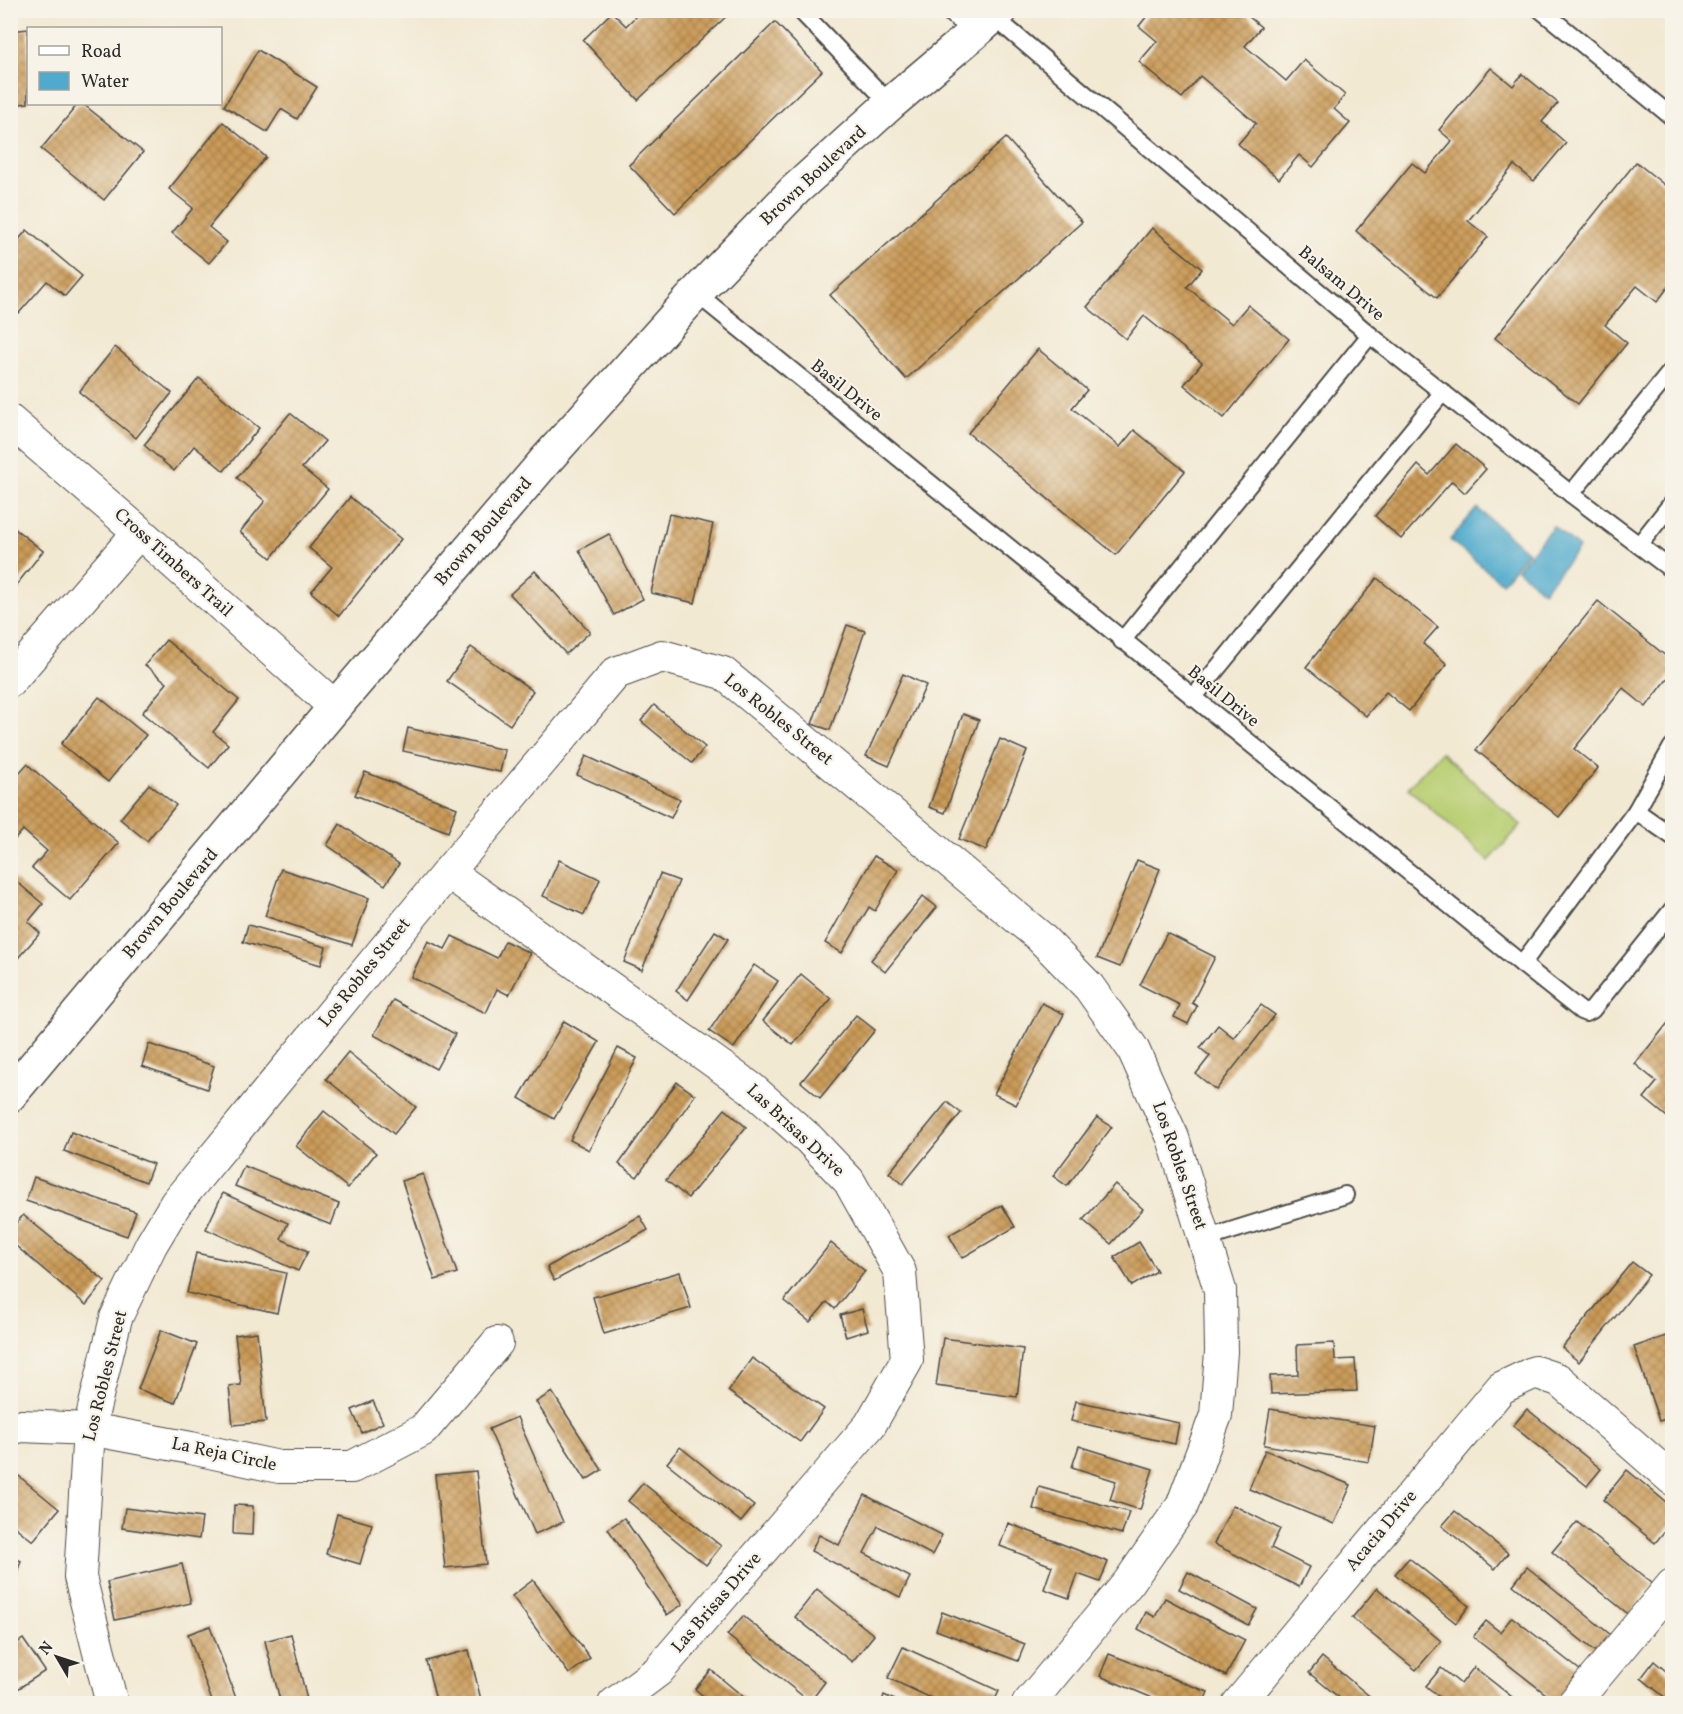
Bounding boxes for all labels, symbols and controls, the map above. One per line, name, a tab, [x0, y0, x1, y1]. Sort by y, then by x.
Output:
legend	[27, 27, 222, 105]
text: Road	[81, 40, 122, 65]
text: Water	[81, 70, 129, 95]
street label: Brown Boulevard	[755, 120, 873, 232]
street label: Balsam Drive	[1292, 240, 1390, 328]
street label: Basil Drive	[805, 354, 887, 428]
street label: Brown Boulevard	[430, 472, 538, 592]
street label: Cross Timbers Trail	[108, 503, 238, 623]
street label: Basil Drive	[1182, 660, 1264, 734]
street label: Los Robles Street	[718, 668, 838, 772]
street label: Brown Boulevard	[117, 843, 225, 965]
street label: Los Robles Street	[313, 913, 417, 1033]
street label: Las Brisas Drive	[740, 1079, 850, 1183]
street label: Los Robles Street	[1145, 1098, 1213, 1234]
street label: Los Robles Street	[78, 1308, 134, 1444]
street label: La Reja Circle	[169, 1432, 279, 1478]
street label: Acacia Drive	[1341, 1485, 1423, 1577]
street label: Las Brisas Drive	[666, 1547, 768, 1659]
north arrow	[27, 1627, 87, 1687]
text: N	[35, 1637, 59, 1660]

